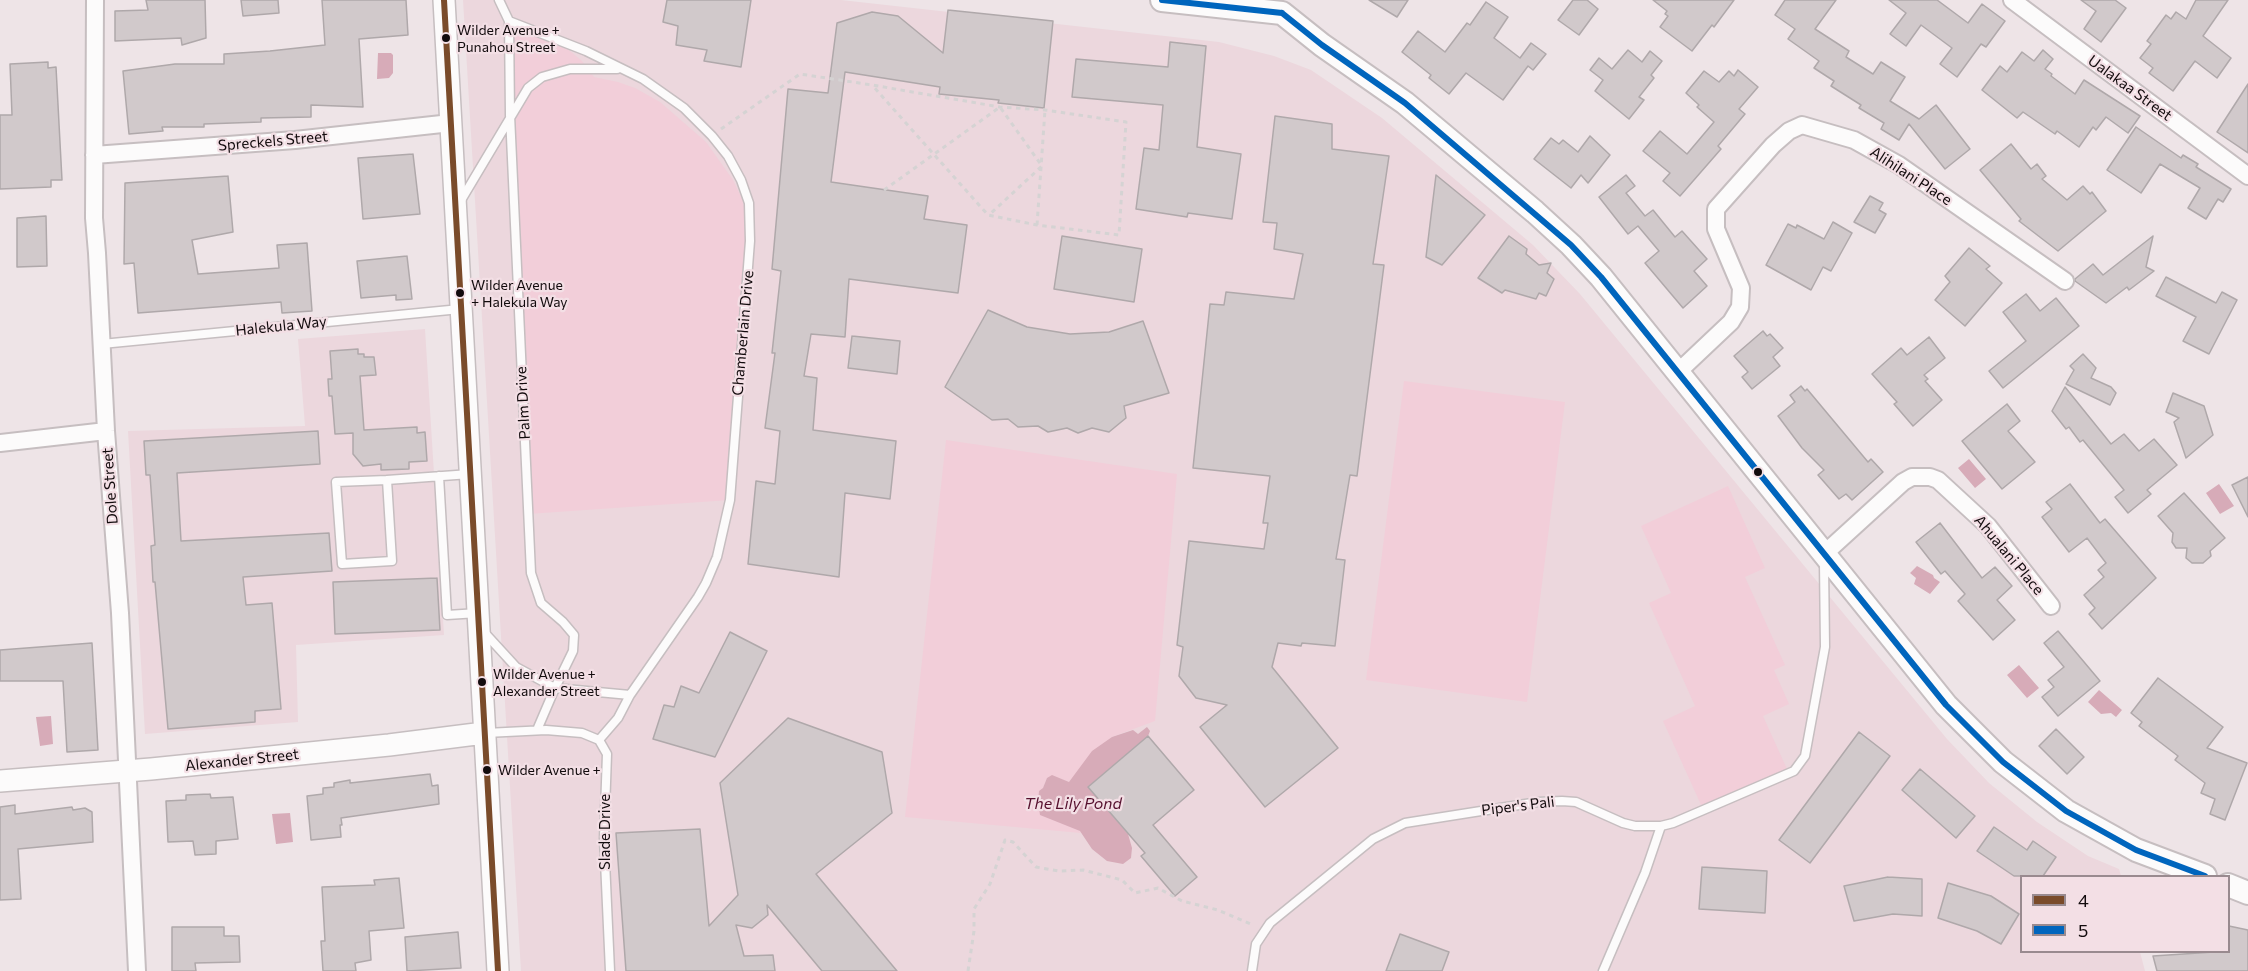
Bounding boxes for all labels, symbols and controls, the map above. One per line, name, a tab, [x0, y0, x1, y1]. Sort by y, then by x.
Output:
place label: Wilder Avenue + Punahou Street	[457, 22, 560, 54]
marker: Wilder Avenue + Punahou Street	[440, 32, 452, 44]
street label: Ualakaa Street	[2084, 51, 2176, 125]
street label: Spreckels Street	[217, 127, 329, 155]
street label: Alihilani Place	[1867, 143, 1955, 209]
street label: Chamberlain Drive	[729, 270, 757, 396]
place label: Wilder Avenue + Halekula Way	[471, 277, 568, 310]
marker: Wilder Avenue + Halekula Way	[454, 287, 466, 299]
street label: Halekula Way	[234, 312, 328, 340]
street label: Palm Drive	[512, 366, 534, 440]
street label: Dole Street	[98, 447, 122, 525]
unlabelled marker	[1752, 466, 1764, 478]
street label: Ahualani Place	[1970, 511, 2048, 599]
place label: Wilder Avenue + Alexander Street	[493, 666, 600, 698]
marker: Wilder Avenue + Alexander Street	[476, 676, 488, 688]
street label: Alexander Street	[184, 745, 300, 775]
place label: Wilder Avenue +	[498, 762, 601, 778]
marker: Wilder Avenue +	[481, 764, 493, 776]
street label: Piper's Pali	[1480, 793, 1556, 819]
street label: Slade Drive	[596, 794, 614, 870]
water label: The Lily Pond	[1024, 794, 1122, 814]
legend	[2020, 875, 2230, 953]
text: 4	[2078, 889, 2089, 911]
text: 5	[2078, 919, 2088, 941]

